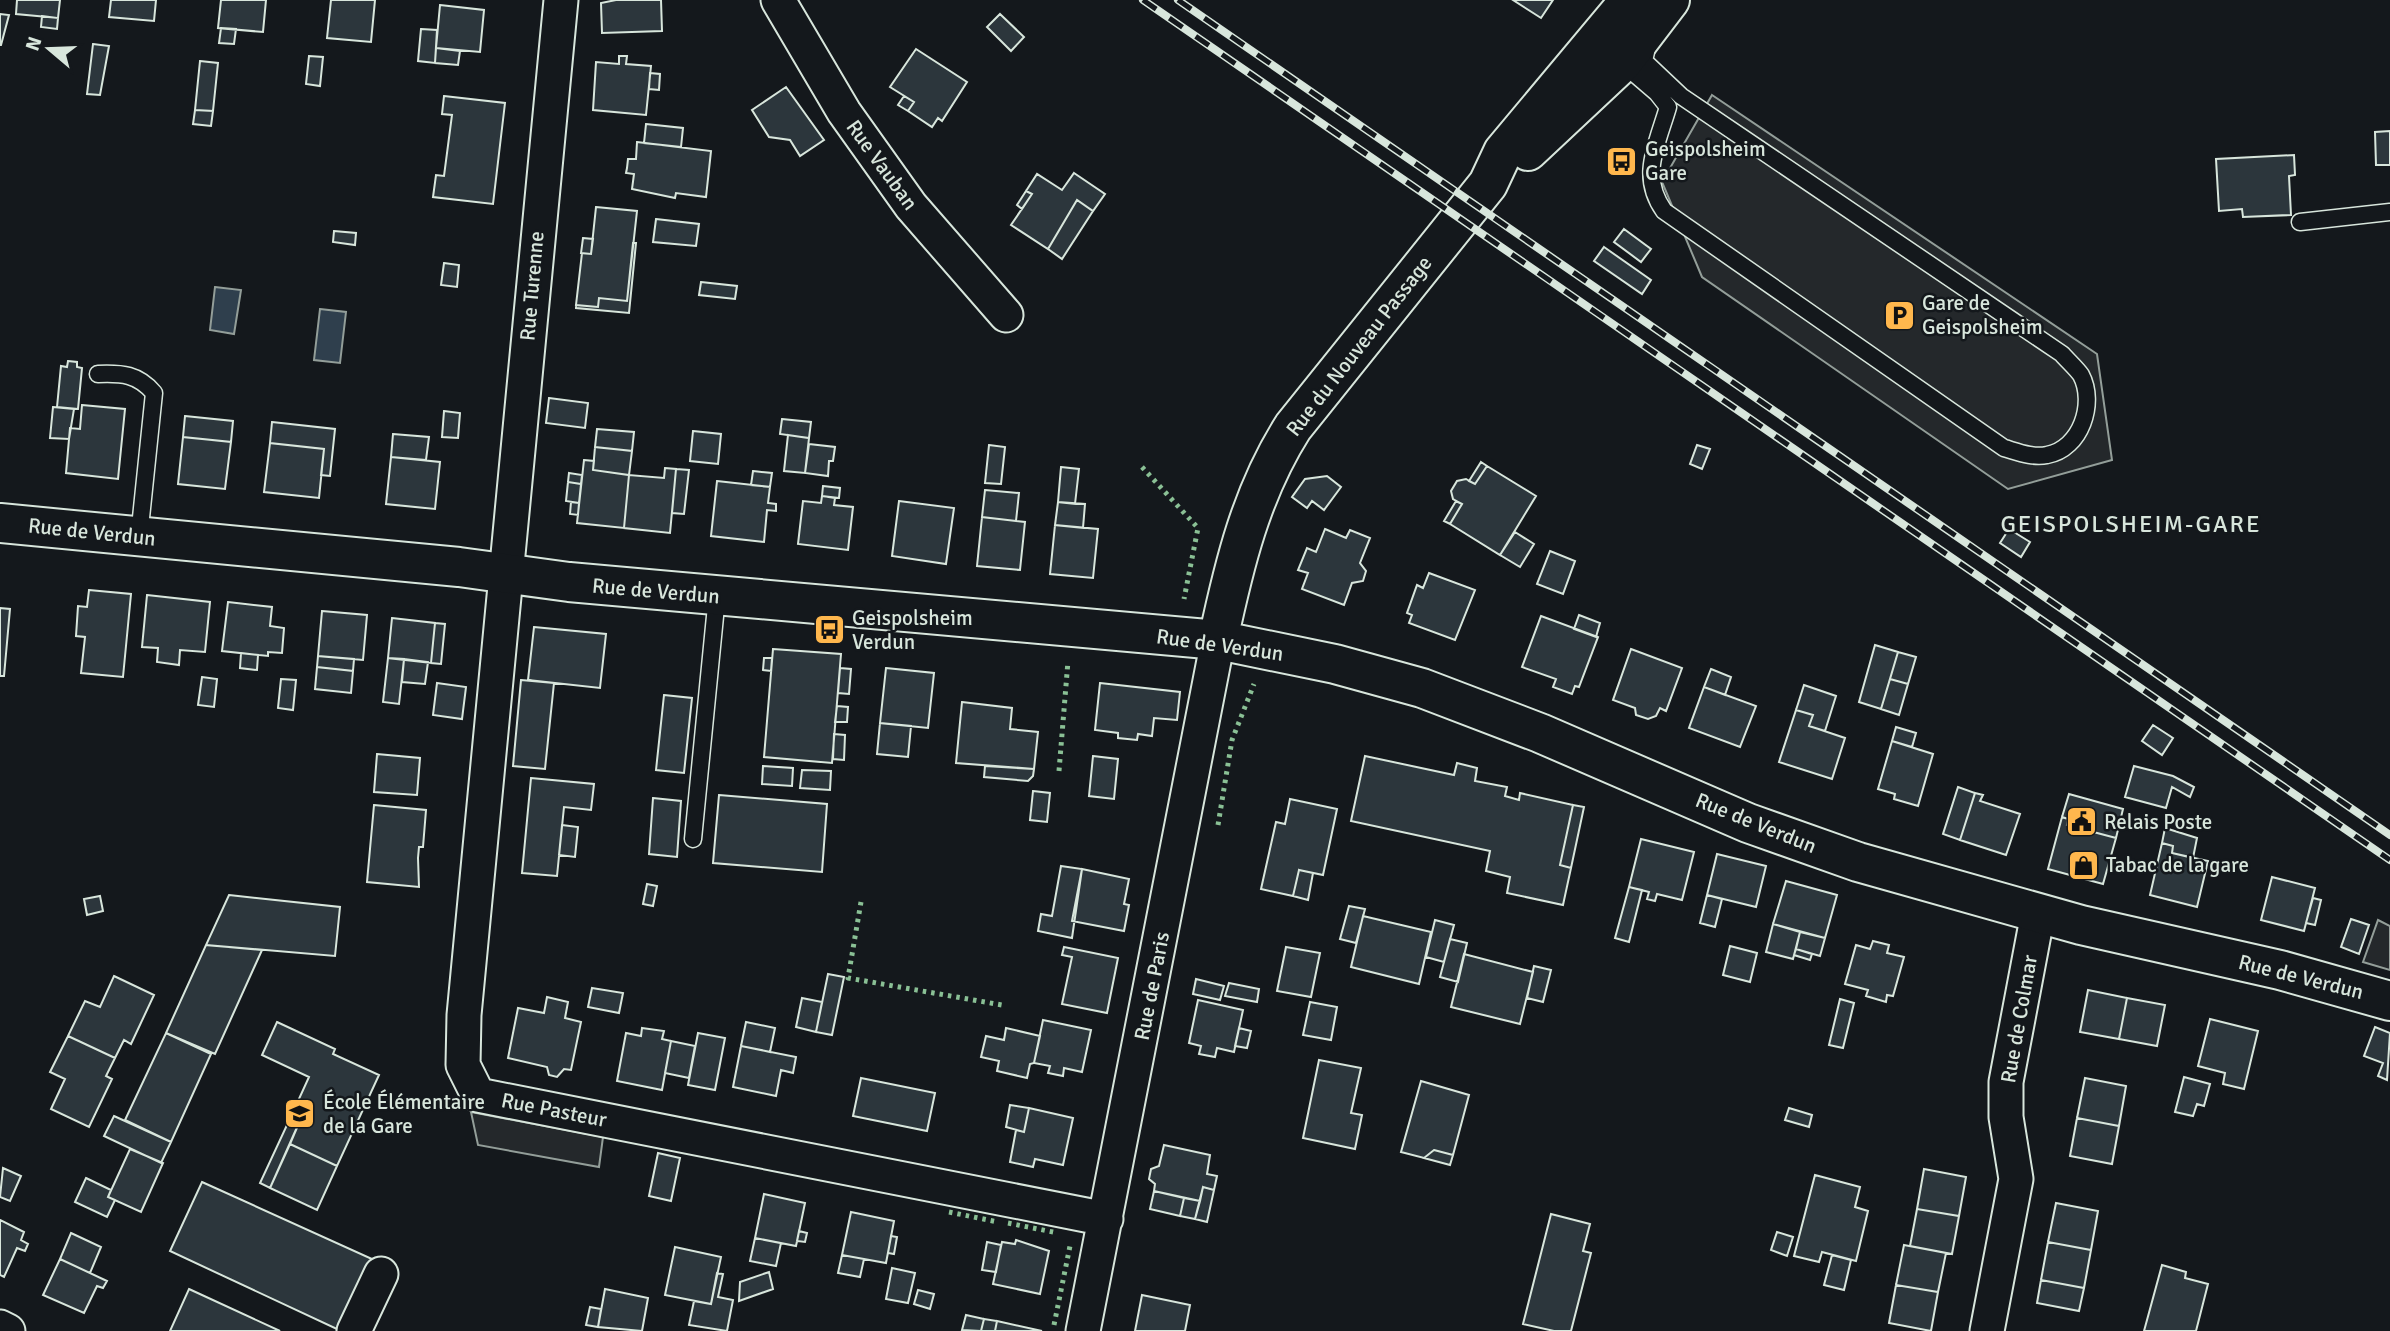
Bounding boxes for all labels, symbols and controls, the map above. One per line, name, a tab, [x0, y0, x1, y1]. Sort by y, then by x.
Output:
north arrow	[14, 14, 84, 84]
text: N	[20, 34, 47, 54]
street label: Rue Vauban	[841, 115, 923, 215]
place label: Geispolsheim Gare	[1645, 136, 1766, 186]
bus stop icon: Geispolsheim Gare	[1605, 144, 1639, 178]
street label: Rue Turenne	[514, 230, 550, 342]
street label: Rue du Nouveau Passage	[1280, 251, 1438, 441]
place label: Gare de Geispolsheim	[1922, 290, 2043, 340]
parking icon: Gare de Geispolsheim	[1882, 298, 1916, 332]
district label: GEISPOLSHEIM-GARE	[2000, 509, 2262, 539]
street label: Rue de Verdun	[27, 512, 157, 552]
street label: Rue de Verdun	[591, 572, 721, 610]
place label: Geispolsheim Verdun	[852, 605, 973, 655]
bus stop icon: Geispolsheim Verdun	[812, 613, 846, 647]
street label: Rue de Verdun	[1155, 623, 1285, 667]
street label: Rue de Verdun	[1692, 787, 1820, 859]
public building icon: Relais Poste	[2064, 805, 2098, 839]
place label: Relais Poste	[2104, 809, 2212, 835]
shop icon: Tabac de la gare	[2066, 848, 2100, 882]
place label: Tabac de la gare	[2106, 852, 2249, 878]
street label: Rue de Paris	[1129, 929, 1175, 1043]
street label: Rue de Verdun	[2236, 949, 2366, 1005]
street label: Rue de Colmar	[1995, 953, 2043, 1085]
street label: Rue Pasteur	[499, 1087, 609, 1133]
place label: École Élémentaire de la Gare	[323, 1089, 485, 1139]
school or university icon: École Élémentaire de la Gare	[283, 1097, 317, 1131]

